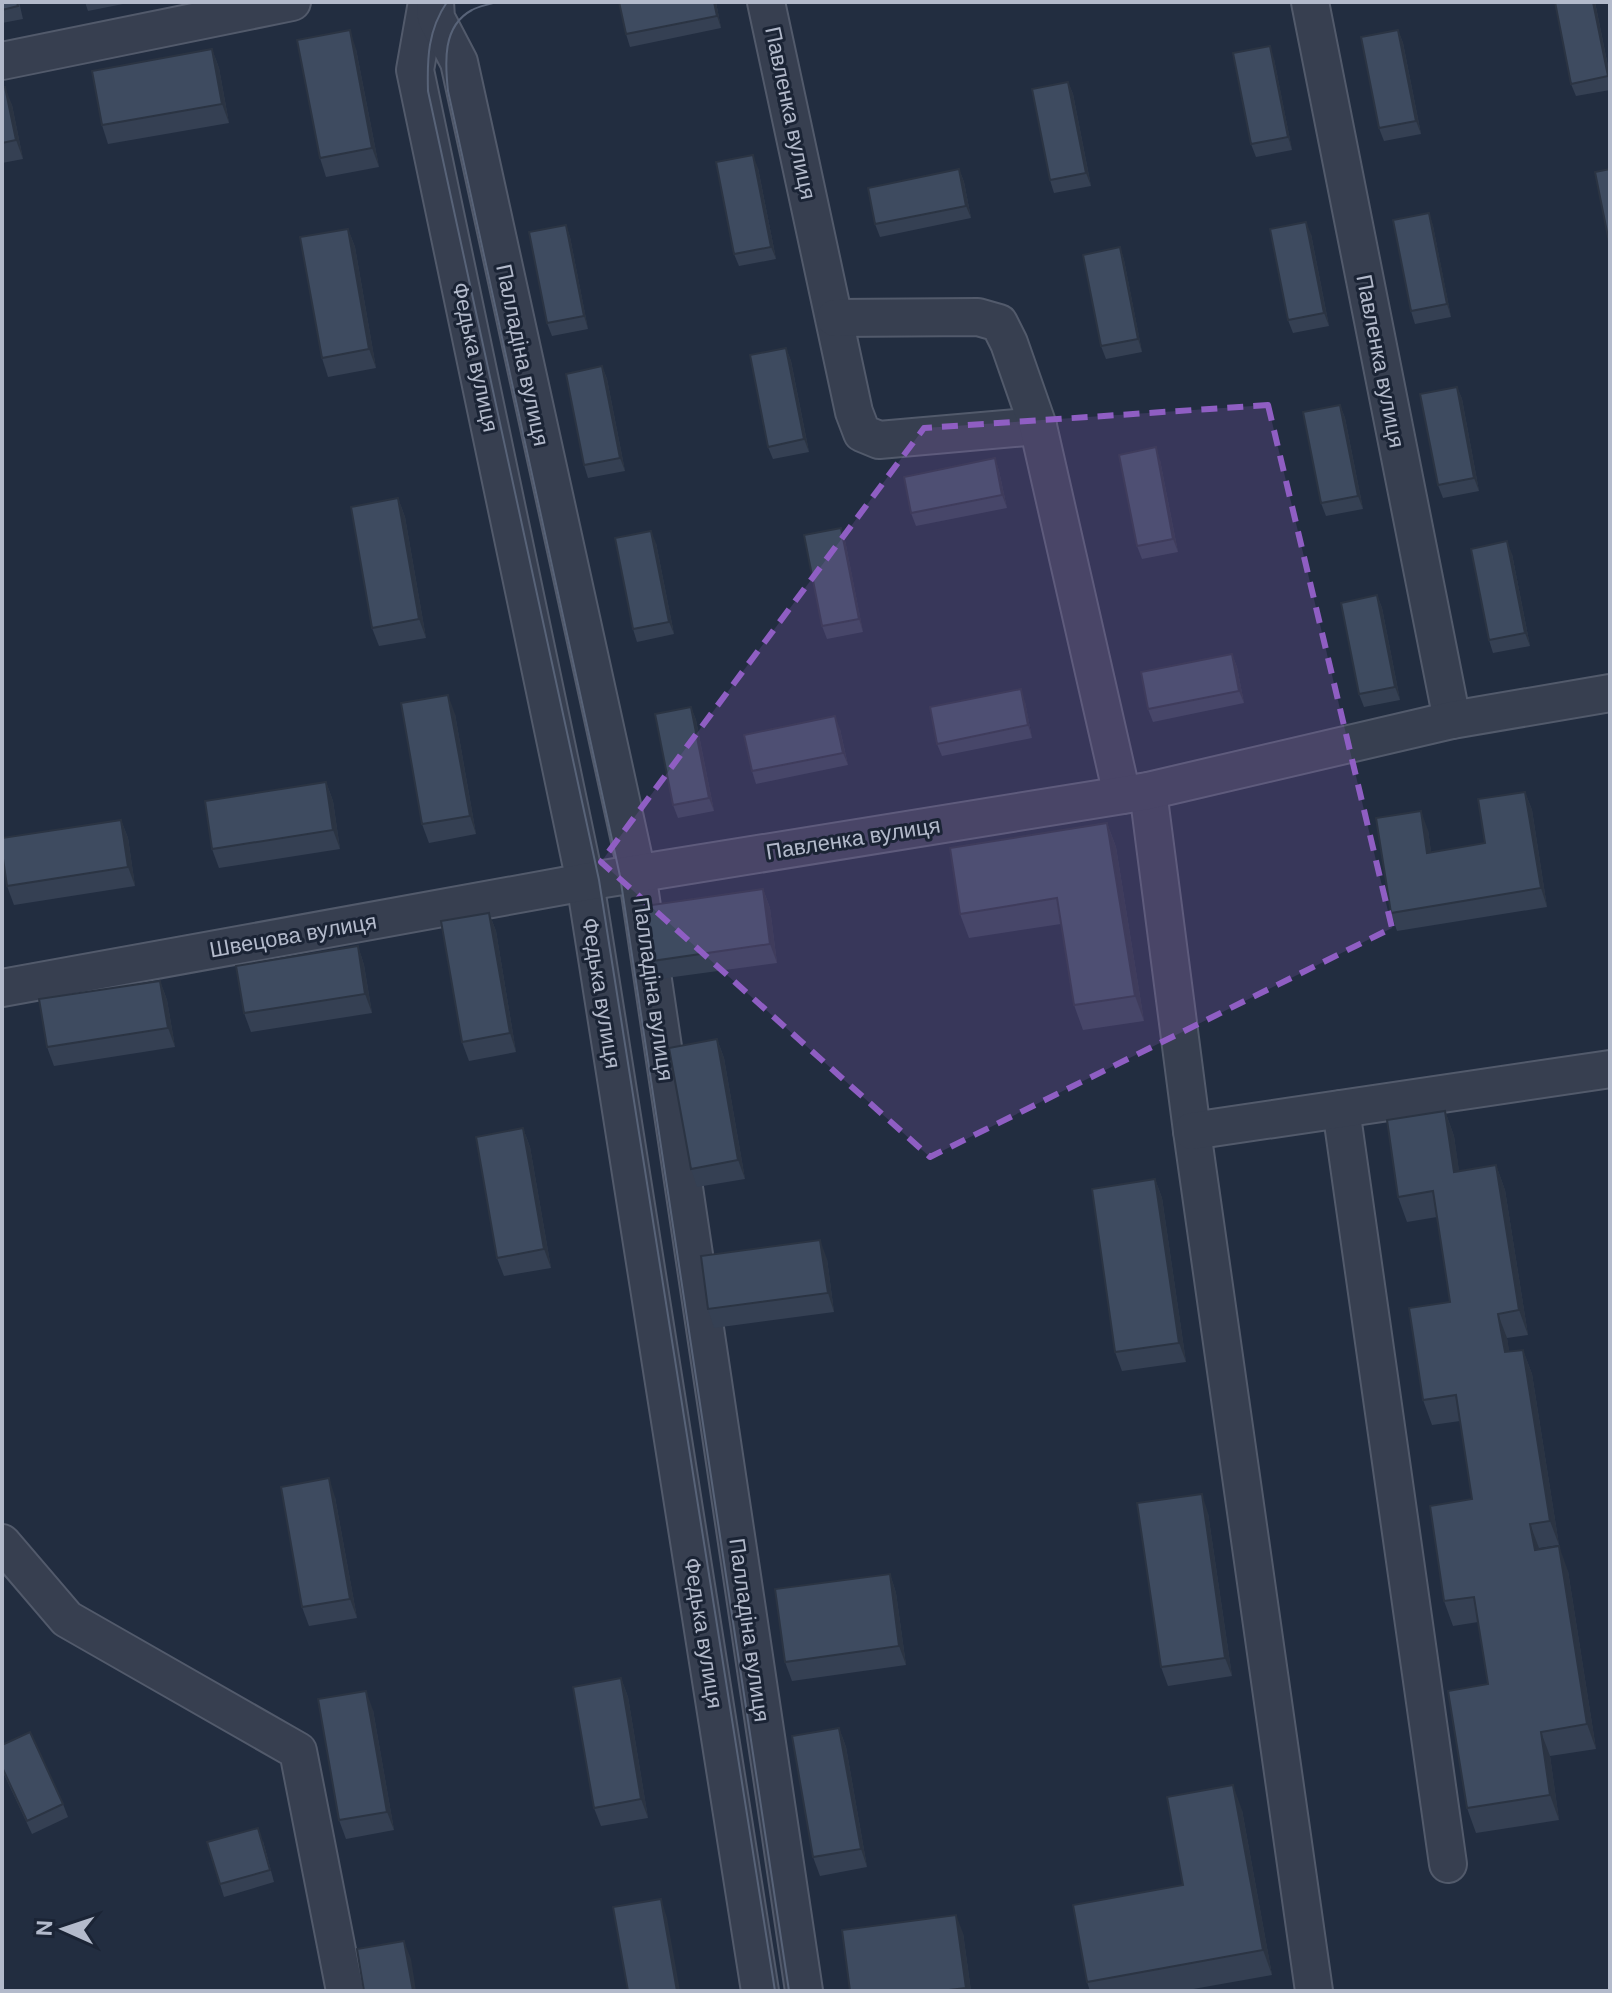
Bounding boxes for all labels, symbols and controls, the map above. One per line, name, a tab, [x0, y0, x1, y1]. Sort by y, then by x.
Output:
street label: Павленка вулиця	[758, 24, 823, 202]
street label: Палладіна вулиця	[489, 261, 556, 449]
street label: Павленка вулиця	[1349, 272, 1412, 450]
street label: Федька вулиця	[445, 280, 506, 435]
street label: Павленка вулиця	[764, 810, 942, 867]
street label: Палладіна вулиця	[626, 895, 681, 1083]
street label: Швецова вулиця	[207, 907, 379, 964]
street label: Федька вулиця	[575, 916, 628, 1071]
street label: Палладіна вулиця	[722, 1536, 777, 1724]
street label: Федька вулиця	[677, 1556, 730, 1711]
north arrow	[24, 1889, 104, 1969]
text: N	[30, 1919, 59, 1937]

